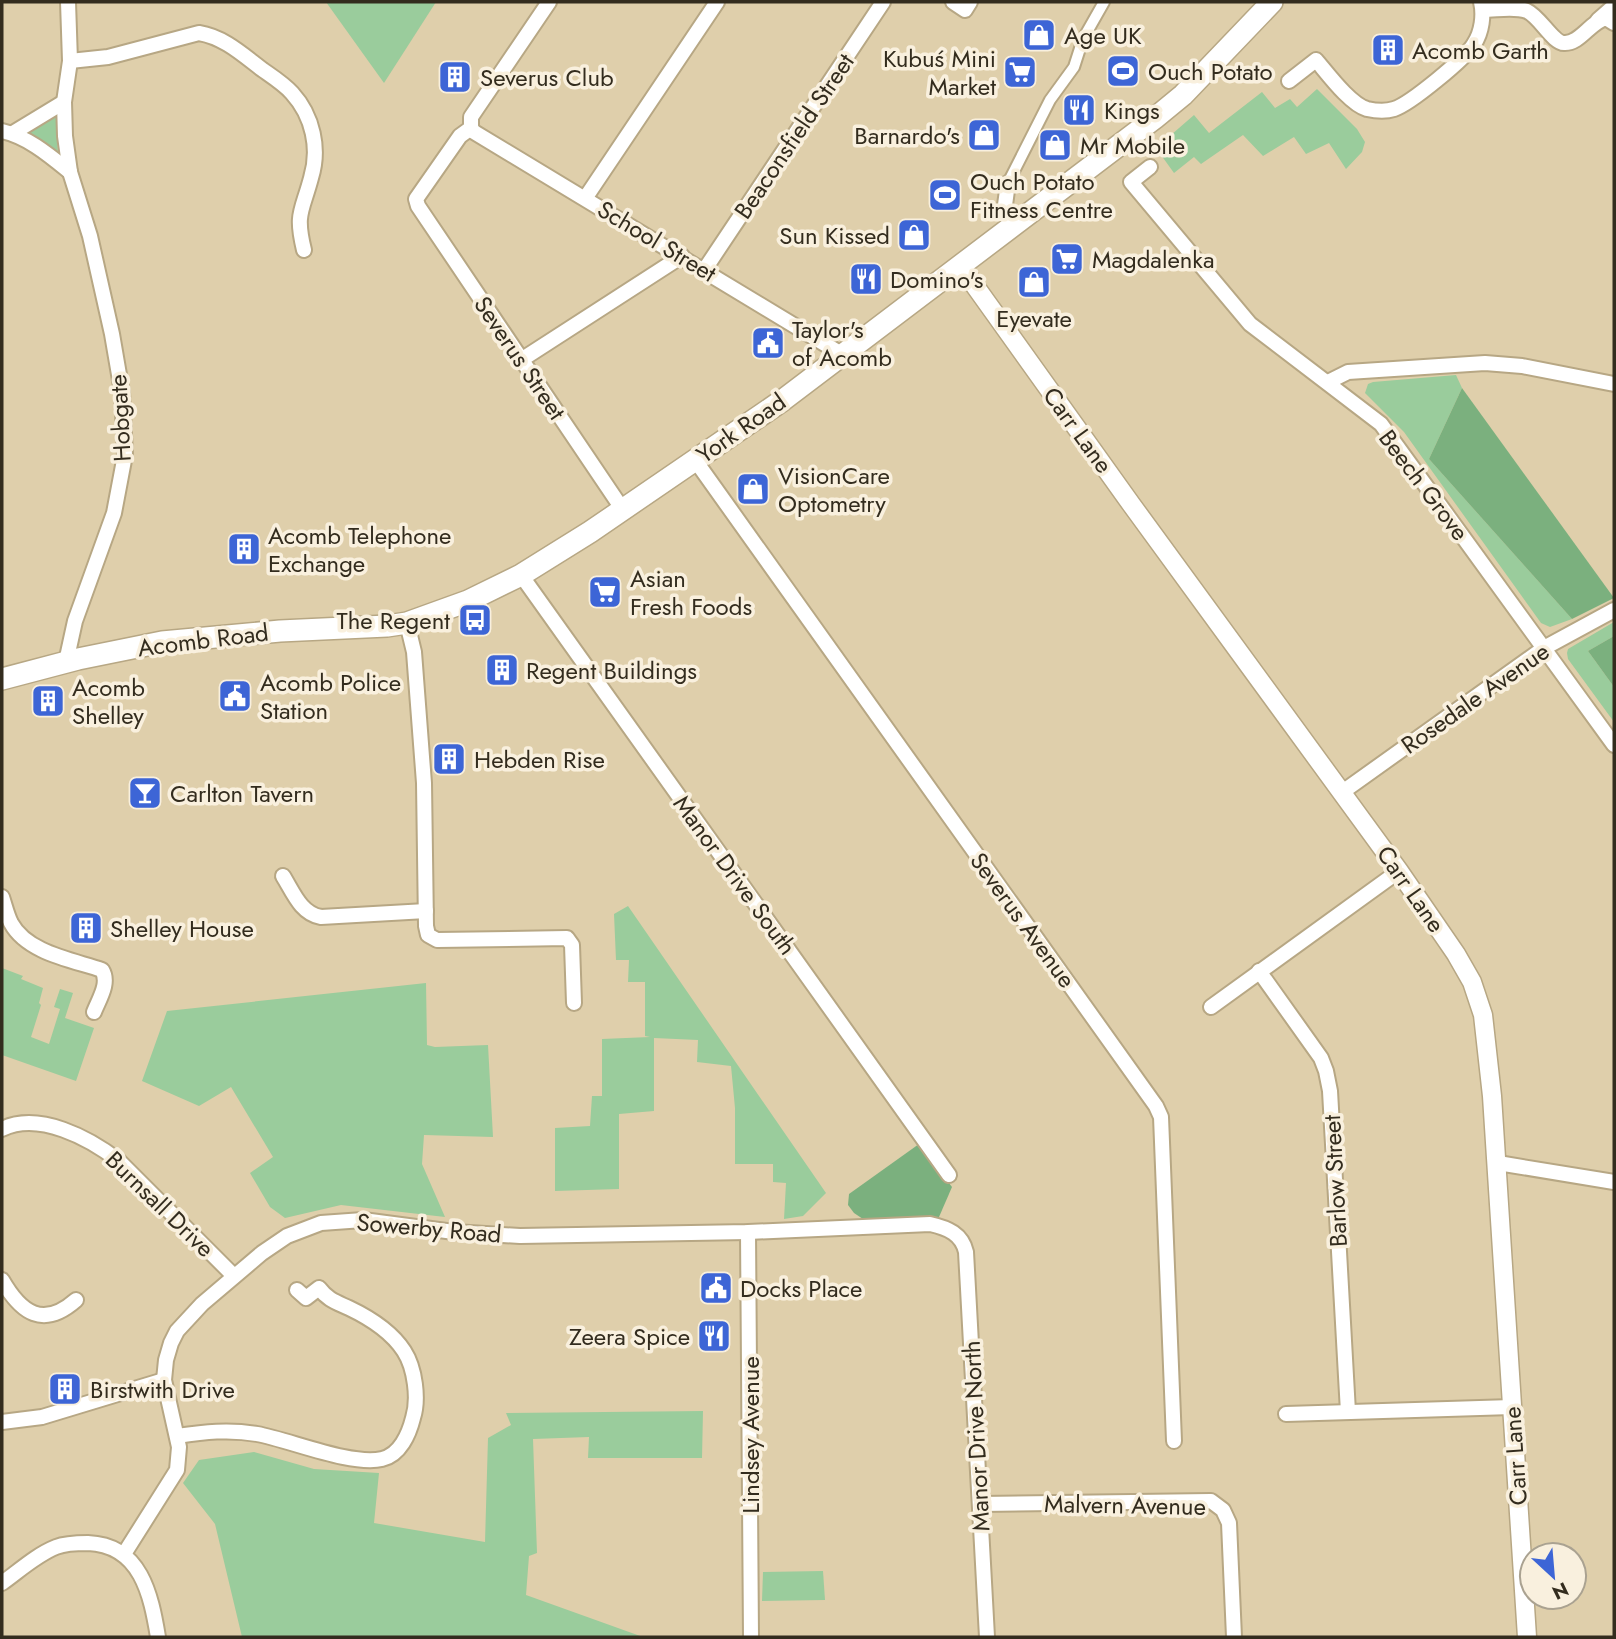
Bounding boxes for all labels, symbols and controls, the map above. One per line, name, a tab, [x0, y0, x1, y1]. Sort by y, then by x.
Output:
shop icon: Age UK	[1020, 16, 1058, 54]
place label: Age UK	[1064, 18, 1142, 53]
building icon: Acomb Garth	[1369, 31, 1407, 69]
place label: Acomb Garth	[1412, 33, 1549, 68]
place label: Kubuś Mini Market	[883, 41, 996, 104]
street label: Beaconsfield Street	[725, 46, 863, 226]
sports icon: Ouch Potato	[1104, 52, 1142, 90]
supermarket icon: Kubuś Mini Market	[1001, 53, 1039, 91]
place label: Ouch Potato	[1148, 54, 1273, 89]
building icon: Severus Club	[436, 58, 474, 96]
place label: Severus Club	[480, 60, 614, 95]
restaurant icon: Kings	[1060, 91, 1098, 129]
place label: Kings	[1104, 93, 1160, 128]
shop icon: Barnardo's	[965, 116, 1003, 154]
place label: Barnardo's	[854, 118, 960, 153]
shop icon: Mr Mobile	[1036, 126, 1074, 164]
place label: Mr Mobile	[1080, 128, 1185, 163]
place label: Ouch Potato Fitness Centre	[970, 164, 1113, 227]
sports icon: Ouch Potato Fitness Centre	[926, 176, 964, 214]
street label: School Street	[591, 192, 723, 290]
shop icon: Sun Kissed	[895, 216, 933, 254]
place label: Sun Kissed	[779, 218, 890, 253]
supermarket icon: Magdalenka	[1048, 240, 1086, 278]
place label: Magdalenka	[1092, 242, 1214, 277]
restaurant icon: Domino's	[847, 260, 885, 298]
place label: Domino's	[890, 262, 983, 297]
shop icon: Eyevate	[1015, 263, 1053, 301]
street label: Severus Street	[466, 289, 575, 427]
place label: Eyevate	[996, 301, 1072, 336]
place label: Taylor's of Acomb	[792, 312, 892, 375]
public building icon: Taylor's of Acomb	[749, 324, 787, 362]
street label: Hobgate	[100, 373, 140, 463]
street label: Carr Lane	[1035, 380, 1121, 480]
street label: York Road	[689, 384, 793, 472]
street label: Beech Grove	[1371, 422, 1477, 548]
place label: VisionCare Optometry	[778, 458, 890, 521]
shop icon: VisionCare Optometry	[734, 470, 772, 508]
place label: Acomb Telephone Exchange	[268, 518, 451, 581]
building icon: Acomb Telephone Exchange	[225, 530, 263, 568]
place label: Asian Fresh Foods	[630, 561, 752, 624]
supermarket icon: Asian Fresh Foods	[586, 573, 624, 611]
bus stop icon: The Regent	[456, 601, 494, 639]
place label: The Regent	[336, 603, 450, 638]
street label: Acomb Road	[135, 615, 271, 665]
street label: Rosedale Avenue	[1394, 634, 1556, 762]
building icon: Regent Buildings	[483, 651, 521, 689]
place label: Regent Buildings	[526, 653, 697, 688]
place label: Acomb Police Station	[260, 665, 401, 728]
place label: Acomb Shelley	[72, 670, 145, 733]
public building icon: Acomb Police Station	[216, 677, 254, 715]
building icon: Acomb Shelley	[29, 682, 67, 720]
building icon: Hebden Rise	[430, 740, 468, 778]
place label: Hebden Rise	[474, 742, 605, 777]
bar icon: Carlton Tavern	[126, 774, 164, 812]
place label: Carlton Tavern	[170, 776, 314, 811]
street label: Manor Drive South	[665, 788, 805, 962]
street label: Carr Lane	[1368, 838, 1454, 940]
street label: Severus Avenue	[962, 845, 1084, 995]
building icon: Shelley House	[67, 909, 105, 947]
place label: Shelley House	[110, 911, 254, 946]
street label: Barlow Street	[1314, 1114, 1356, 1248]
street label: Burnsall Drive	[98, 1143, 222, 1265]
street label: Sowerby Road	[355, 1204, 503, 1252]
public building icon: Docks Place	[697, 1269, 735, 1307]
place label: Docks Place	[740, 1271, 862, 1306]
restaurant icon: Zeera Spice	[695, 1317, 733, 1355]
place label: Zeera Spice	[569, 1319, 690, 1354]
street label: Manor Drive North	[954, 1340, 998, 1532]
street label: Lindsey Avenue	[733, 1356, 768, 1514]
building icon: Birstwith Drive	[46, 1370, 84, 1408]
place label: Birstwith Drive	[90, 1372, 235, 1407]
street label: Carr Lane	[1494, 1405, 1536, 1507]
street label: Malvern Avenue	[1044, 1486, 1206, 1524]
north arrow	[1518, 1541, 1588, 1611]
text: N	[1548, 1575, 1573, 1606]

